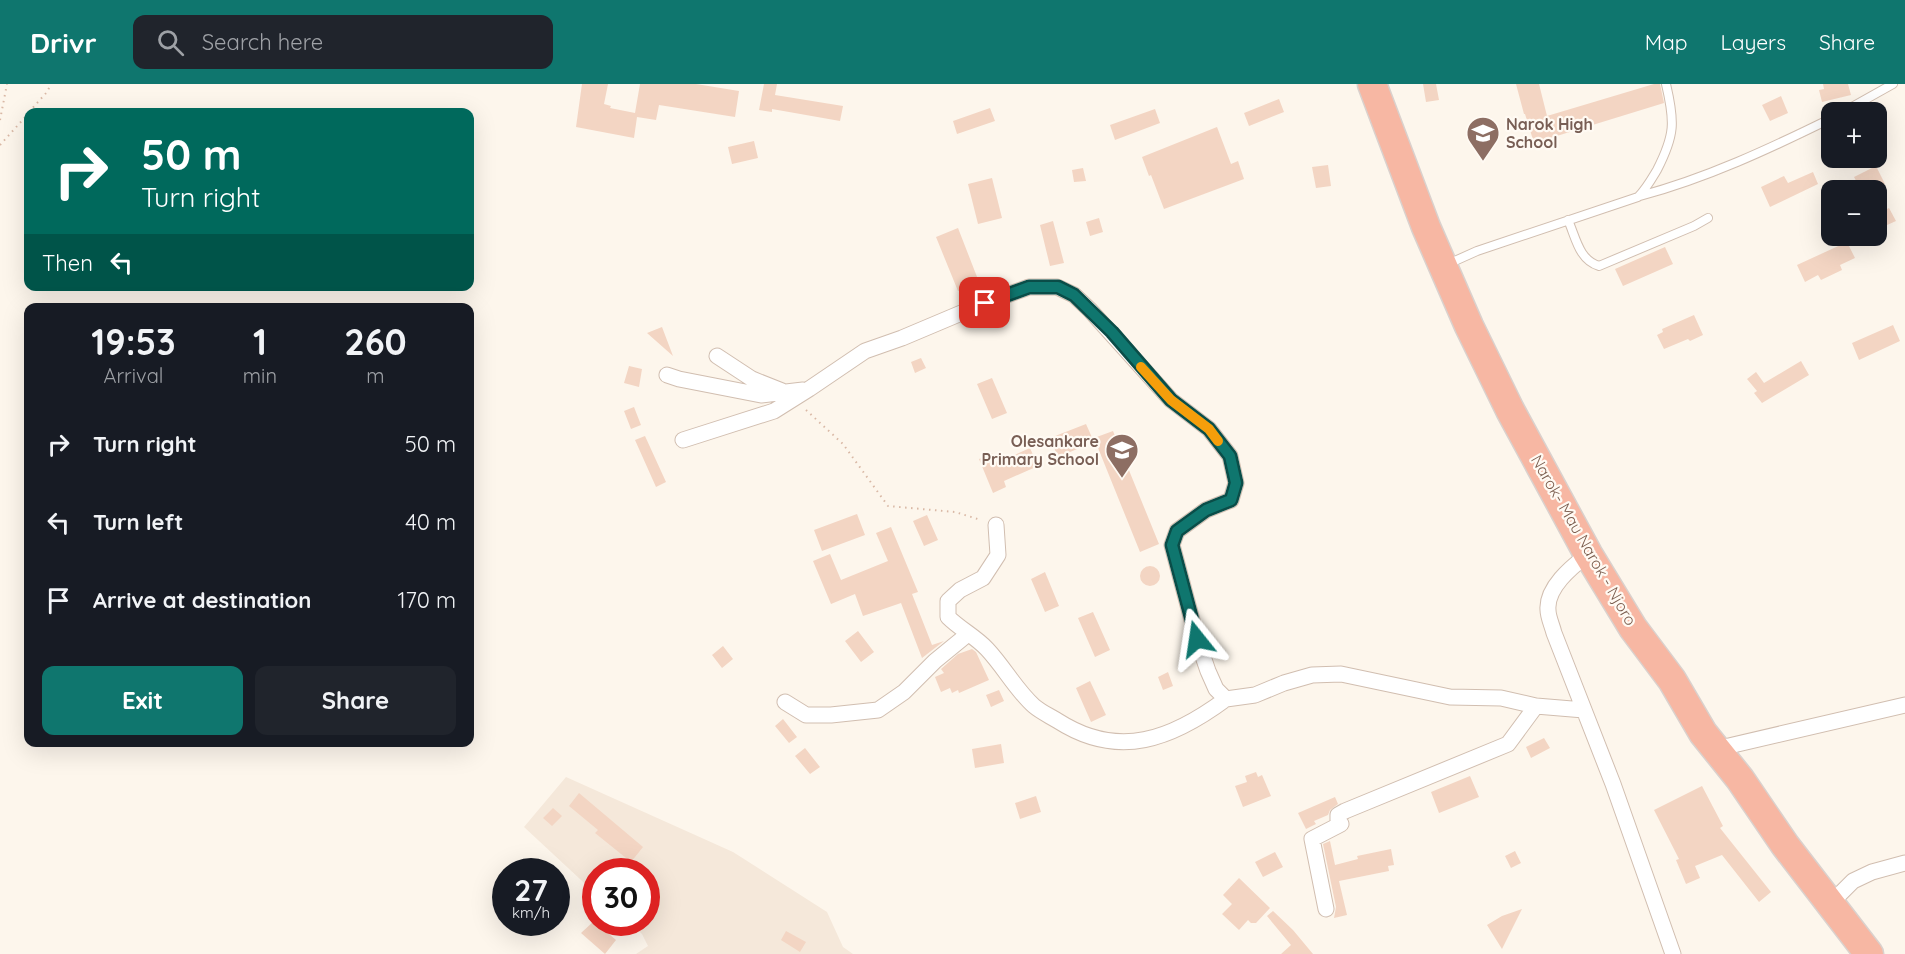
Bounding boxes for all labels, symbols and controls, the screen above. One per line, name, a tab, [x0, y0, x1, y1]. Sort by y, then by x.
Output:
search box	[133, 15, 553, 69]
text: Drivr	[30, 25, 97, 60]
icon: search	[154, 26, 187, 59]
text: Search here	[202, 28, 323, 56]
text: Map	[1645, 29, 1688, 55]
text: Layers	[1721, 29, 1786, 55]
text: Share	[1819, 29, 1875, 55]
map controls	[1821, 102, 1887, 246]
button: +	[1821, 102, 1887, 168]
place label: Narok High School	[1506, 114, 1593, 152]
school or university icon: Narok High School	[1465, 115, 1501, 162]
text: 50 m	[141, 128, 241, 181]
icon: right	[42, 132, 120, 210]
text: Turn right	[141, 180, 260, 214]
button: −	[1821, 180, 1887, 246]
icon: left	[105, 246, 138, 279]
text: Then	[42, 249, 93, 277]
pin	[959, 277, 1010, 328]
icon: arrive	[968, 286, 1001, 319]
text: 19:53	[91, 319, 176, 364]
text: 1	[253, 319, 267, 364]
text: 260	[344, 319, 407, 364]
text: Arrival	[103, 363, 163, 388]
text: min	[243, 363, 277, 388]
text: m	[366, 363, 385, 388]
icon: right	[42, 428, 75, 461]
text: Turn right	[93, 430, 197, 458]
text: 50 m	[405, 430, 456, 458]
place label: Olesankare Primary School	[981, 431, 1099, 469]
school or university icon: Olesankare Primary School	[1104, 432, 1140, 479]
street label: Narok- Mau Narok - Njoro	[1527, 451, 1641, 629]
icon: left	[42, 506, 75, 539]
text: Turn left	[93, 508, 183, 536]
text: 40 m	[405, 508, 456, 536]
icon: arrive	[42, 584, 75, 617]
text: Arrive at destination	[93, 586, 311, 614]
text: 170 m	[397, 586, 456, 614]
position arrow	[1165, 607, 1229, 671]
button: Exit	[42, 666, 243, 735]
button: Share	[255, 666, 456, 735]
speed limit sign: 30	[582, 858, 660, 936]
text: 27	[514, 871, 548, 909]
text: km/h	[512, 903, 550, 922]

